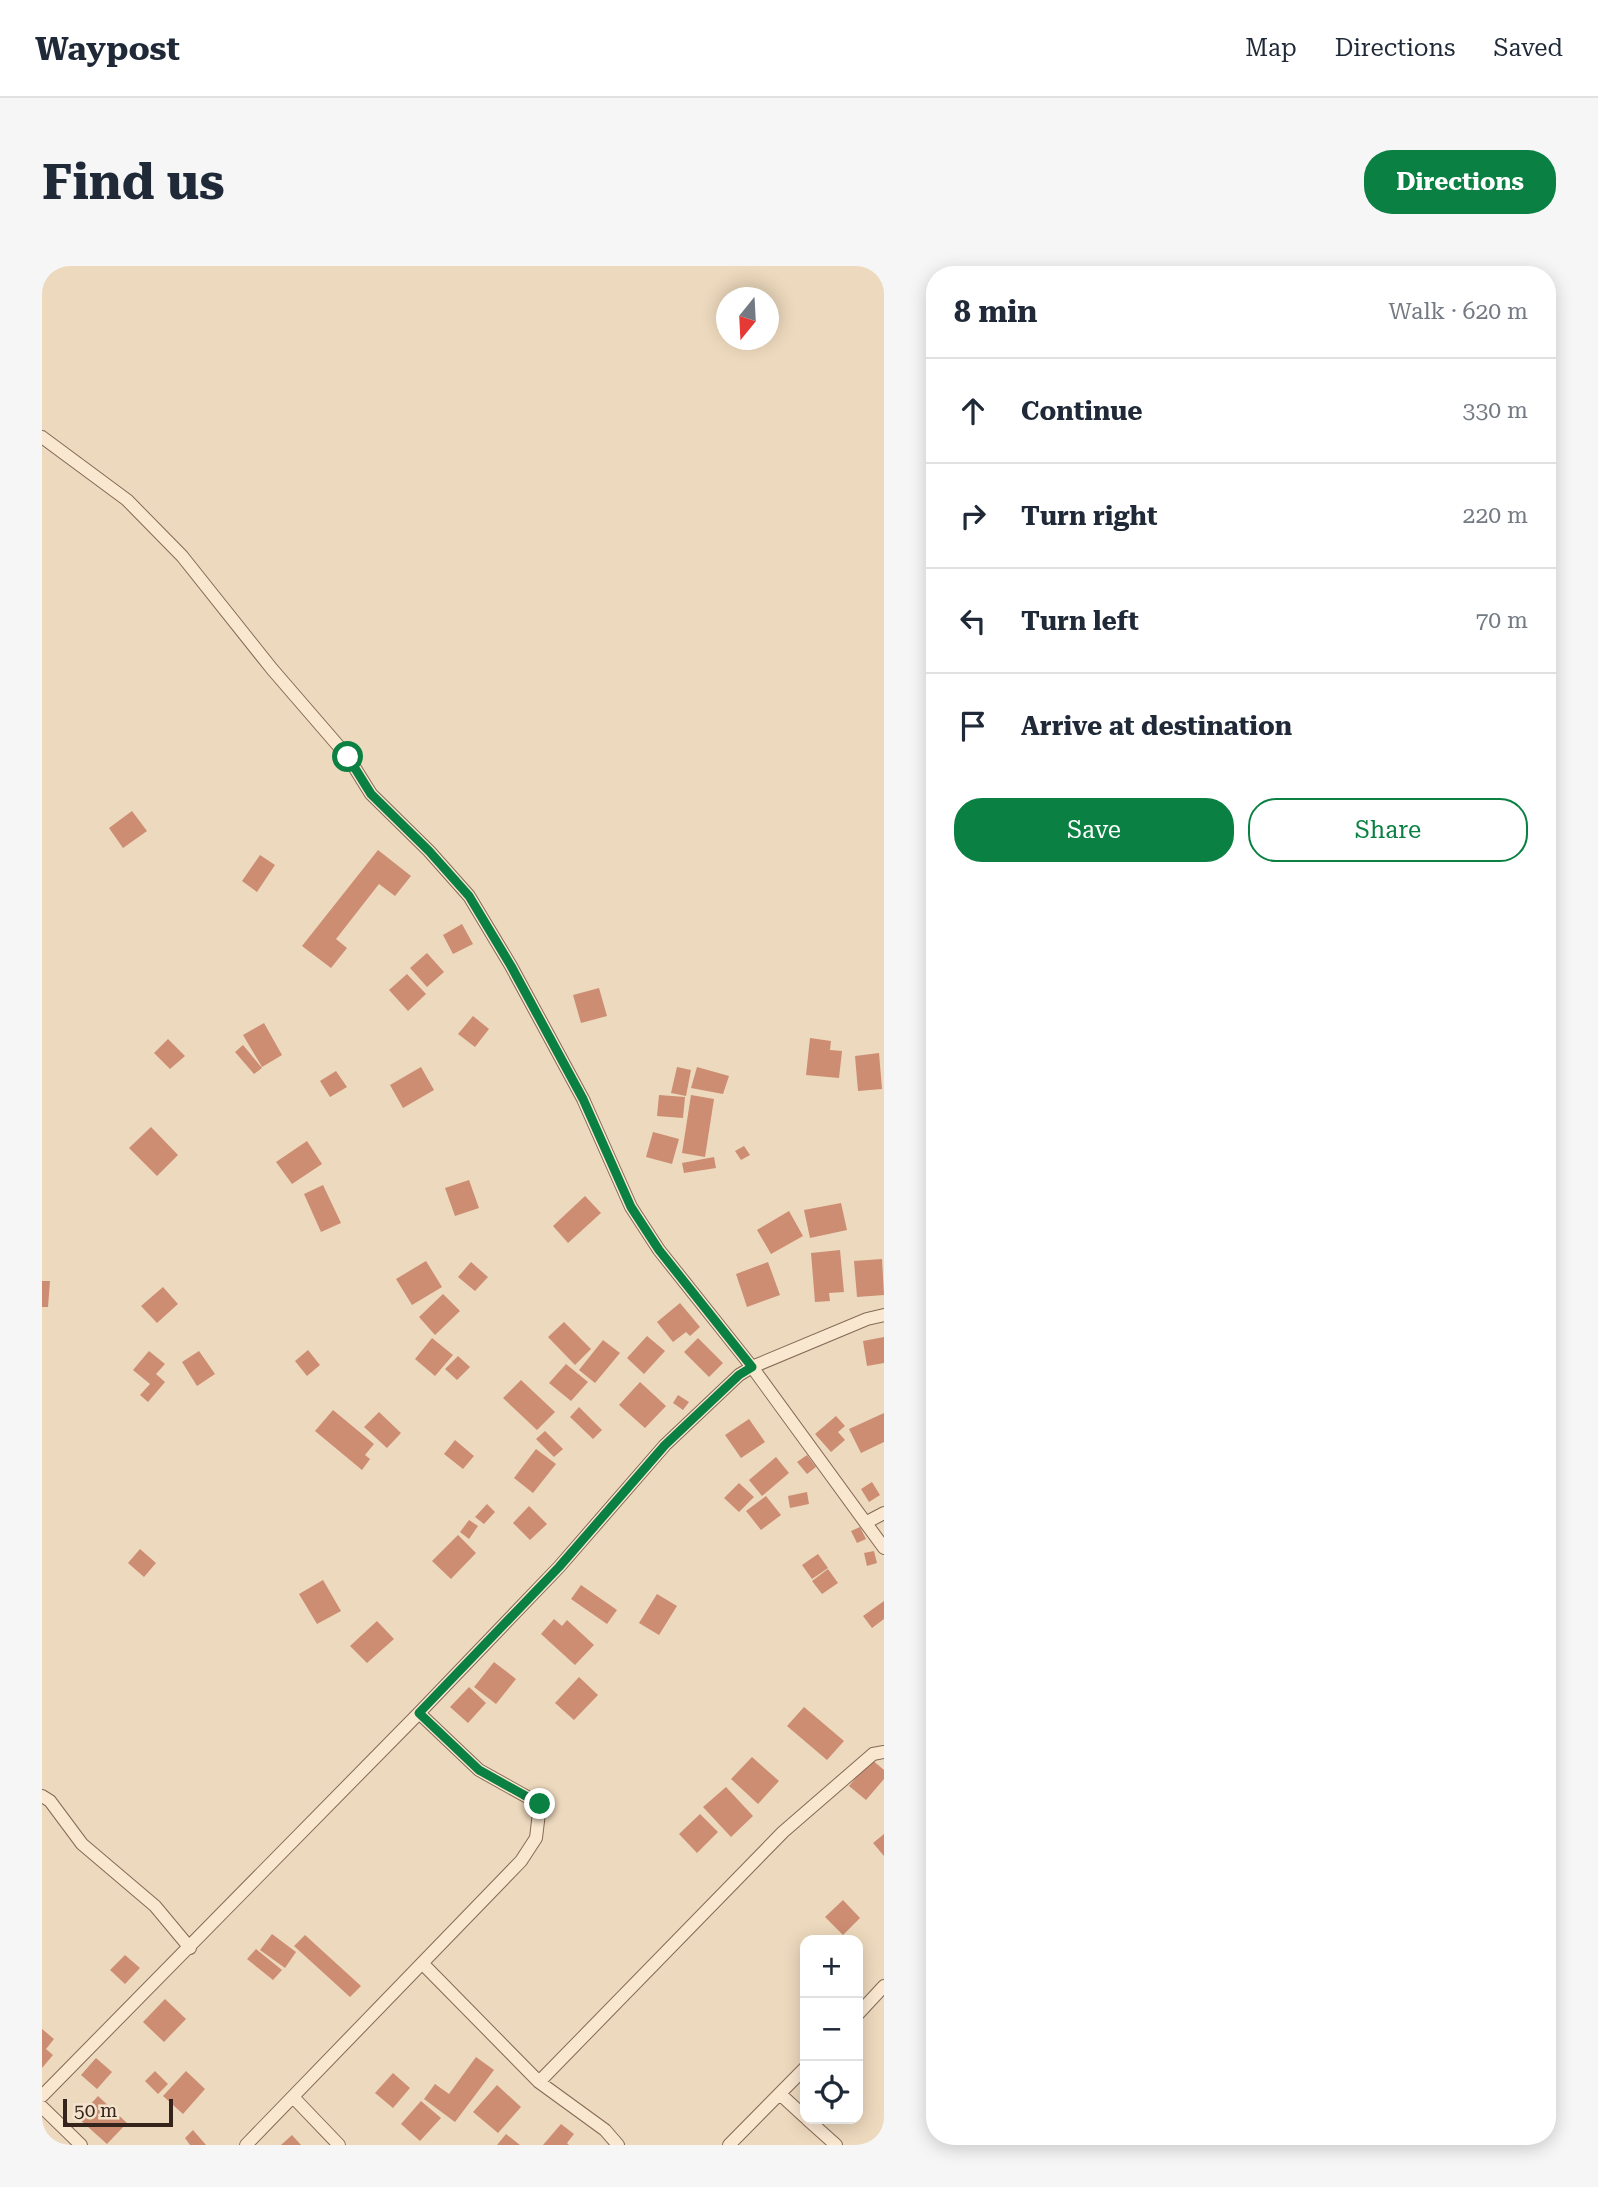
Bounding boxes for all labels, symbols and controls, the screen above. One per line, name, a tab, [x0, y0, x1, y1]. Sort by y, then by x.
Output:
text: Waypost	[35, 29, 180, 68]
text: Map	[1245, 34, 1297, 62]
text: Directions	[1335, 34, 1455, 62]
text: Saved	[1493, 34, 1563, 62]
button: Directions	[1364, 150, 1556, 214]
text: Find us	[42, 154, 225, 211]
north arrow	[716, 287, 779, 350]
text: 8 min	[954, 294, 1037, 329]
text: Walk · 620 m	[1389, 298, 1528, 325]
icon: ahead	[954, 392, 992, 430]
text: Continue	[1021, 396, 1143, 426]
text: 330 m	[1463, 397, 1528, 424]
icon: right	[954, 497, 992, 535]
text: Turn right	[1021, 501, 1157, 531]
text: 220 m	[1463, 502, 1528, 529]
icon: left	[954, 602, 992, 640]
text: Turn left	[1021, 606, 1139, 636]
text: 70 m	[1475, 607, 1528, 634]
icon: arrive	[954, 707, 992, 745]
text: Arrive at destination	[1021, 711, 1292, 741]
route start	[332, 741, 363, 772]
button: Save	[954, 798, 1234, 862]
button: Share	[1248, 798, 1528, 862]
route end	[524, 1788, 555, 1819]
map controls	[800, 1935, 863, 2124]
button: +	[800, 1935, 863, 1998]
button: −	[800, 1998, 863, 2061]
button: locate	[800, 2061, 863, 2124]
scale bar	[63, 2096, 173, 2128]
text: 50 m	[74, 2099, 117, 2122]

